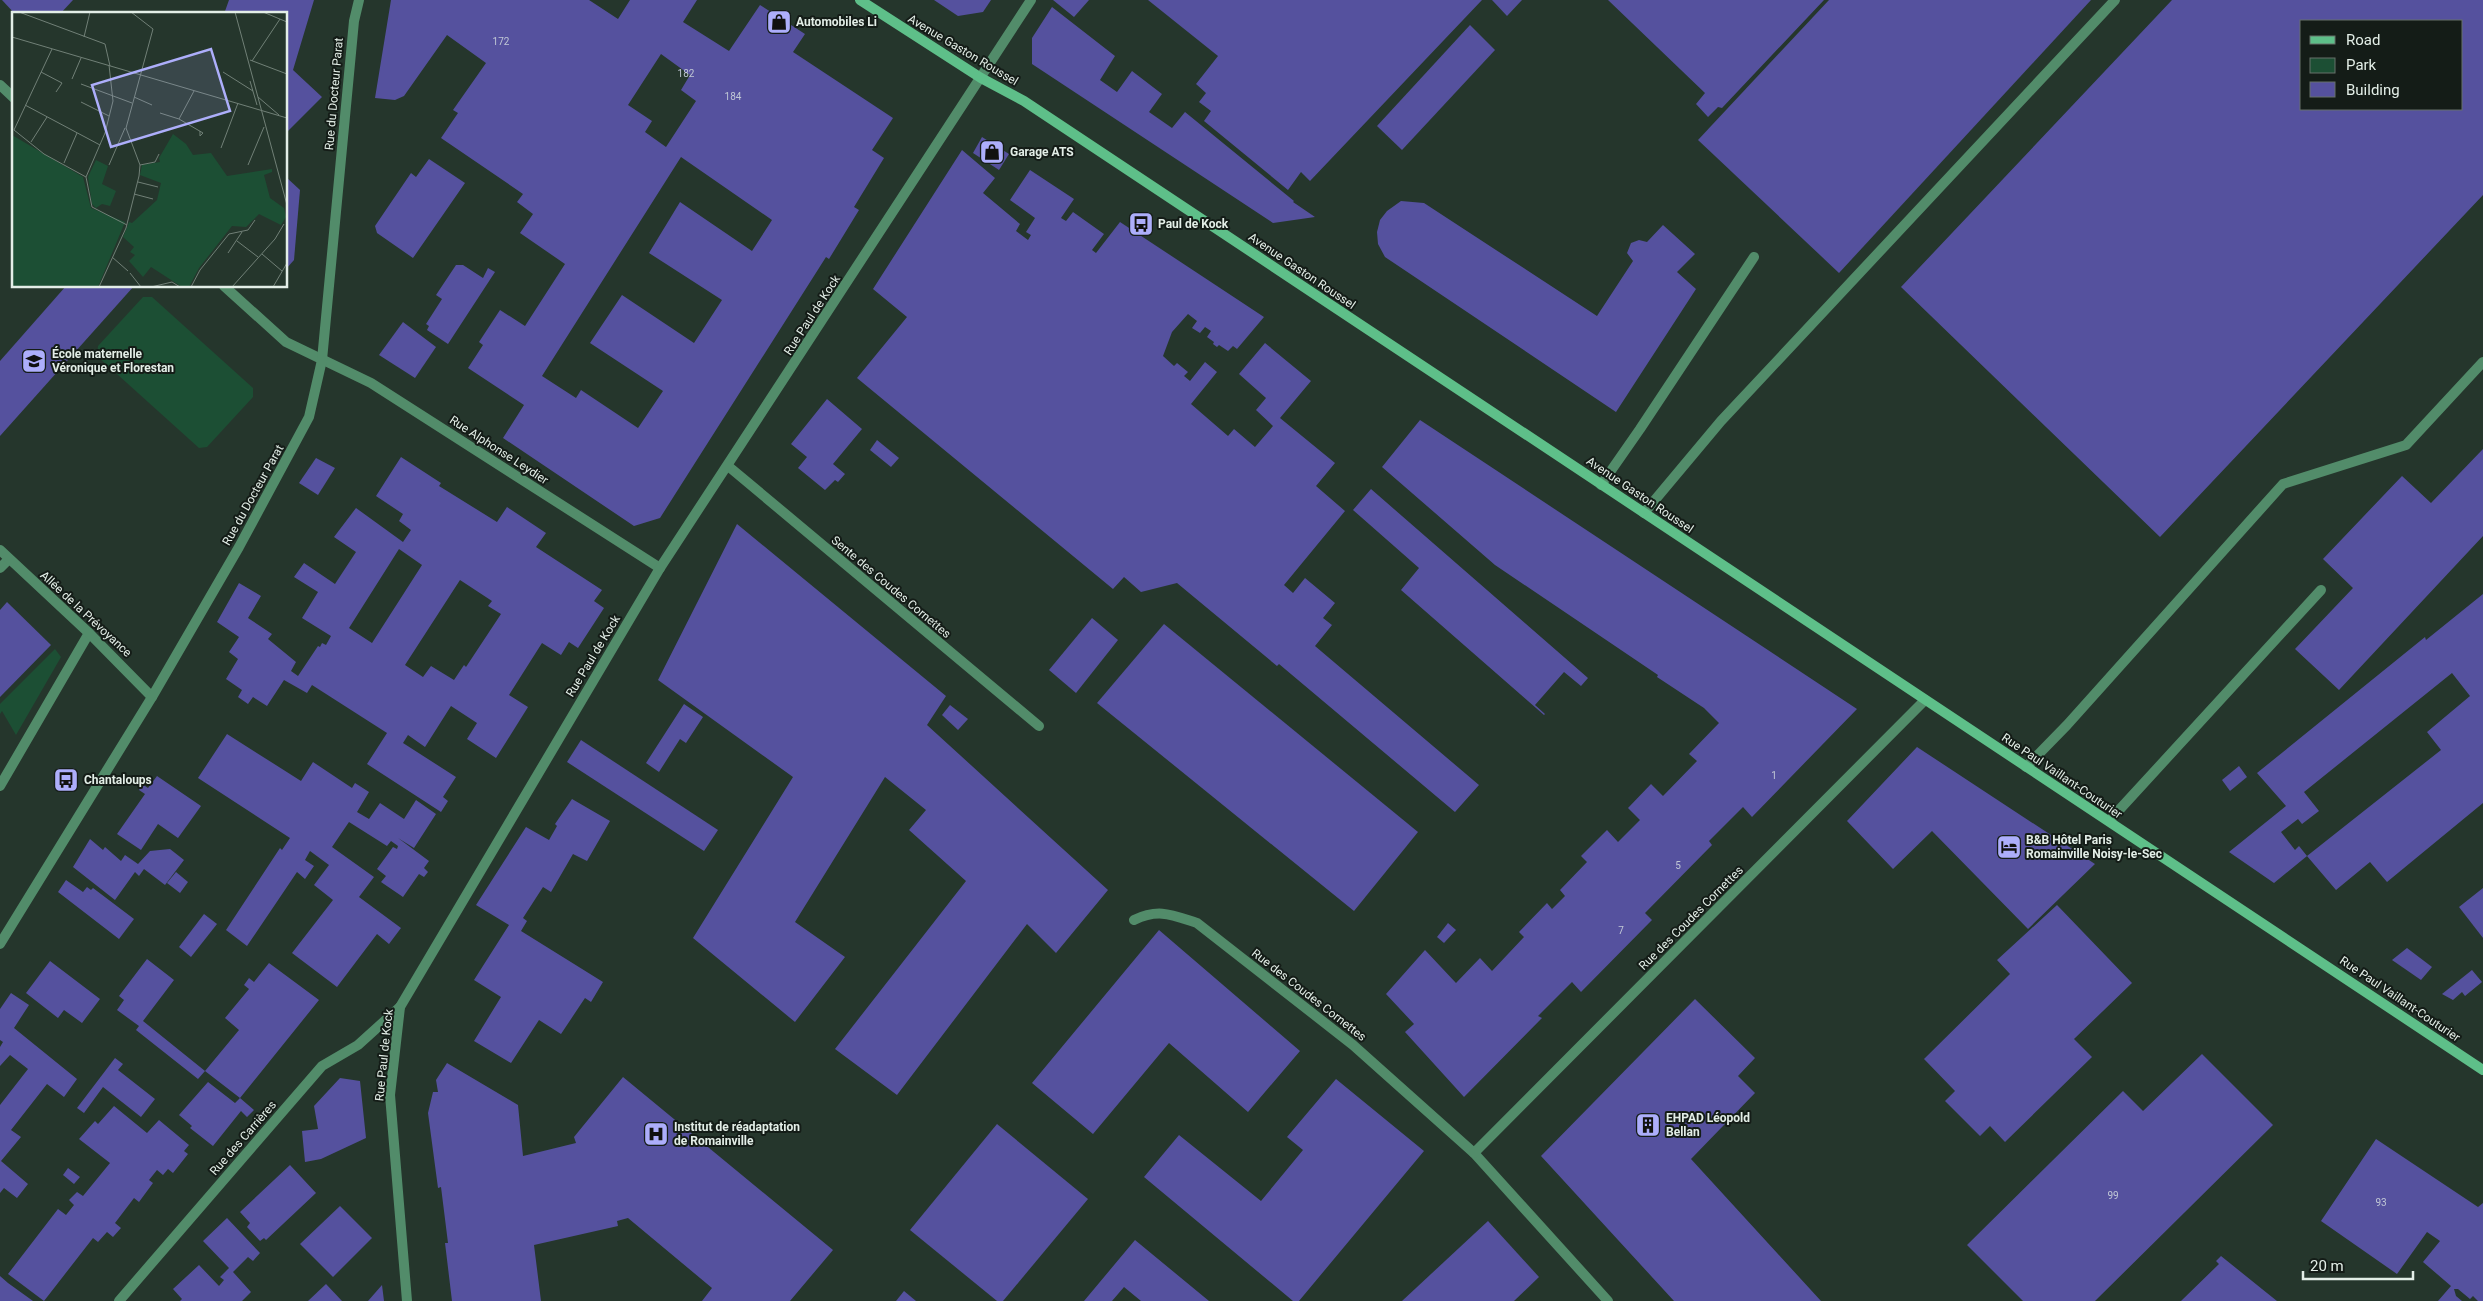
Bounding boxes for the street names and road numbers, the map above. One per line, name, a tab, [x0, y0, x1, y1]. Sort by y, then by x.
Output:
street label: Avenue Gaston Roussel	[905, 12, 1021, 88]
street label: Rue du Docteur Parat	[322, 37, 346, 151]
street label: Avenue Gaston Roussel	[1246, 230, 1358, 312]
street label: Rue Paul de Kock	[781, 272, 844, 358]
street label: Rue Alphonse Leydier	[447, 413, 551, 487]
street label: Rue du Docteur Parat	[219, 442, 287, 548]
street label: Avenue Gaston Roussel	[1584, 454, 1696, 536]
street label: Sente des Coudes Cornettes	[829, 533, 953, 641]
street label: Allée de la Prévoyance	[37, 568, 135, 660]
street label: Rue Paul de Kock	[563, 612, 623, 699]
street label: Rue Paul Vaillant-Couturier	[1999, 730, 2125, 822]
street label: Rue des Coudes Cornettes	[1636, 863, 1746, 973]
street label: Rue des Coudes Cornettes	[1249, 946, 1369, 1044]
street label: Rue Paul Vaillant-Couturier	[2337, 953, 2463, 1045]
street label: Rue Paul de Kock	[372, 1007, 396, 1102]
street label: Rue des Carrières	[207, 1098, 279, 1178]

